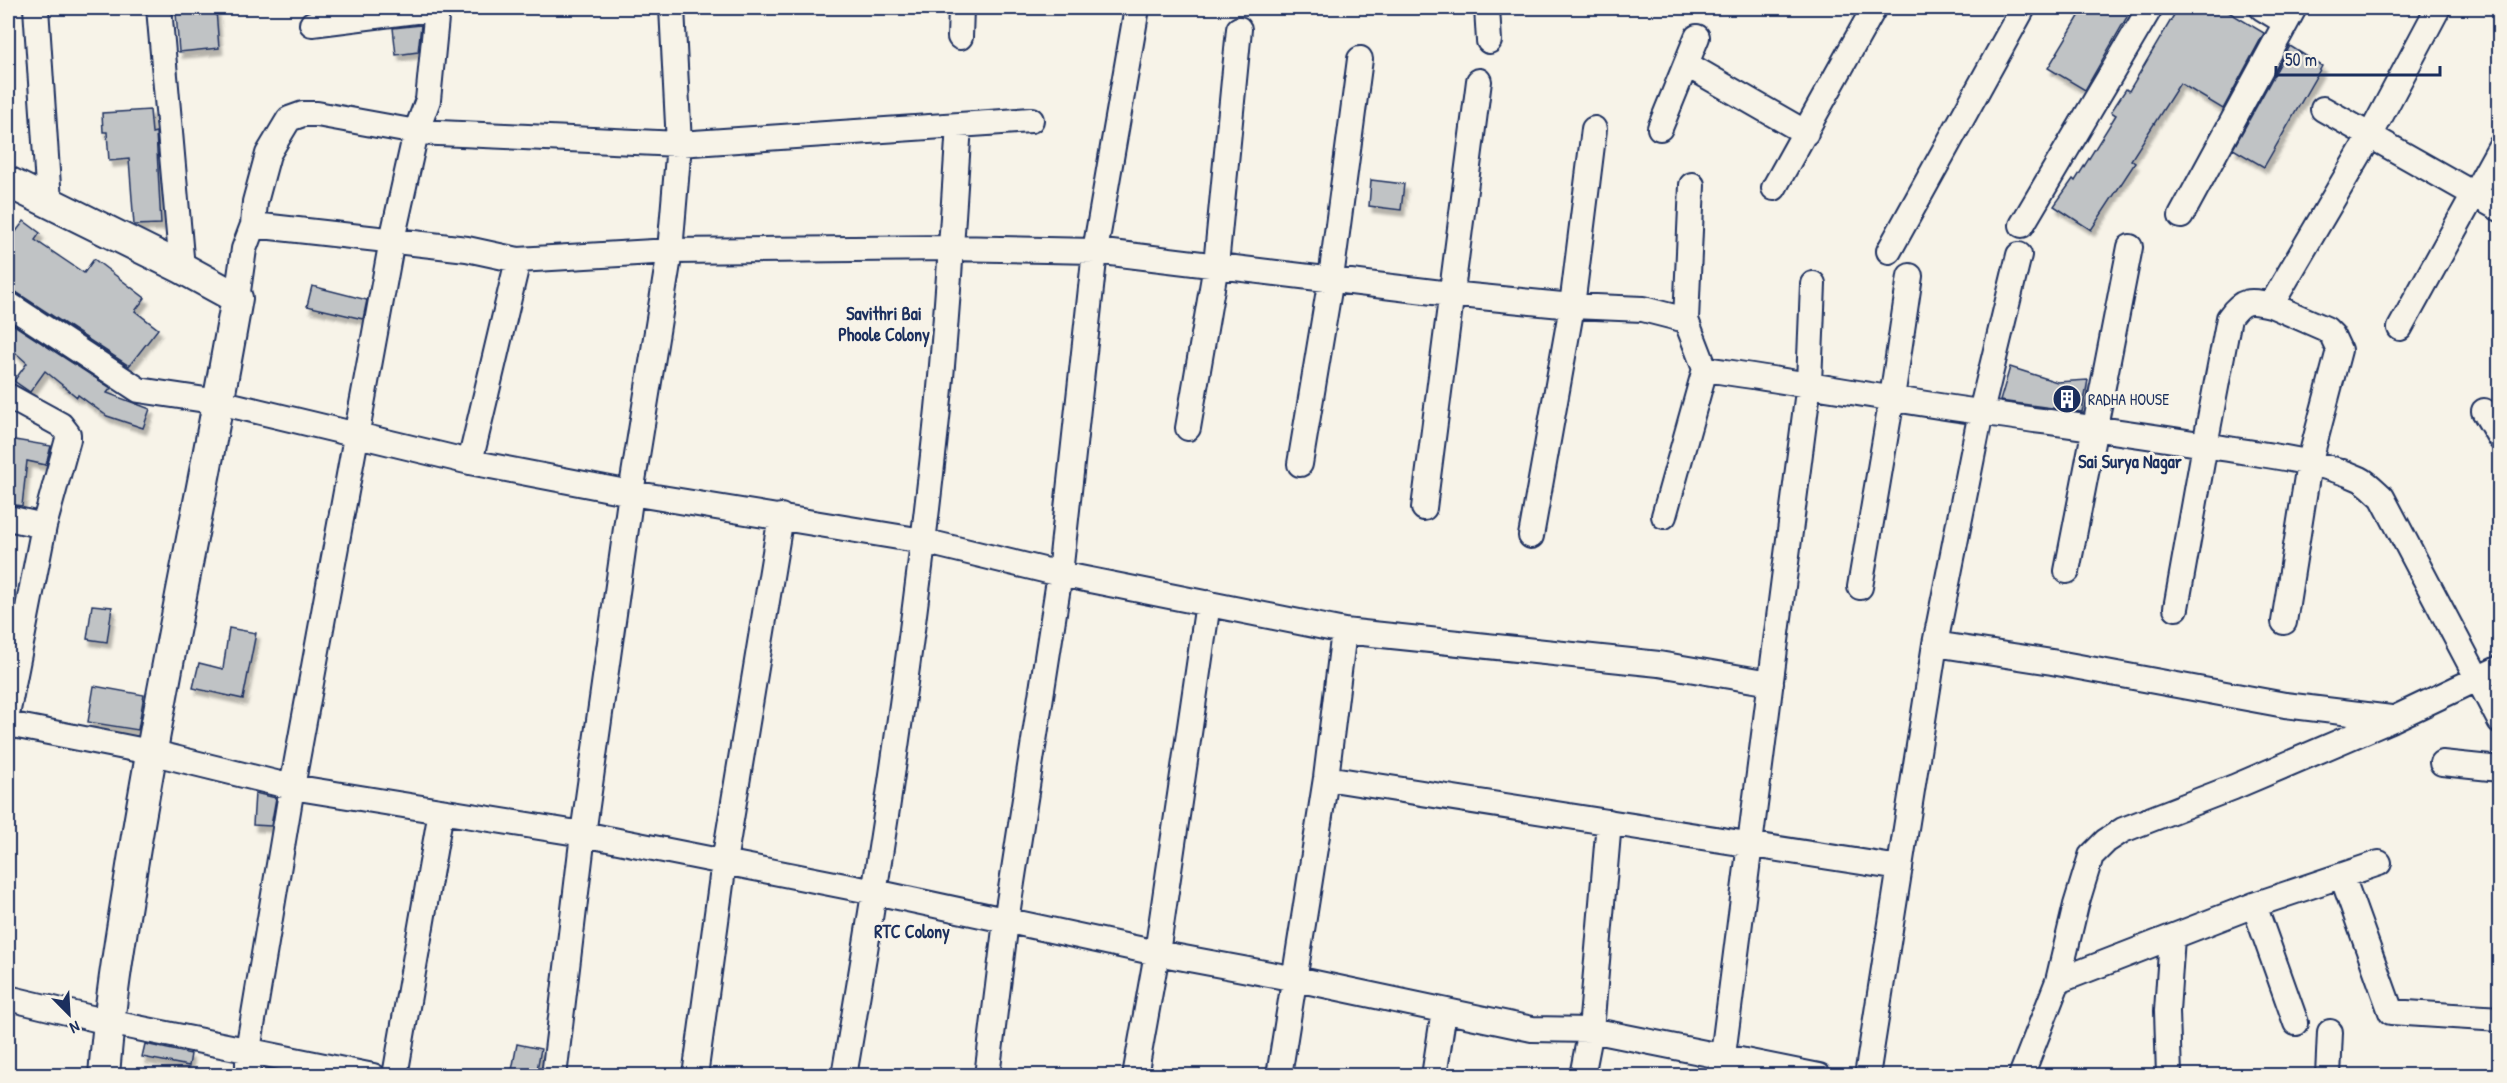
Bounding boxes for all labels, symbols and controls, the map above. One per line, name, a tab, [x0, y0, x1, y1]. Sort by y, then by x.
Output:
scale bar	[2276, 39, 2440, 77]
text: 50 m	[2285, 47, 2317, 72]
district label: Savithri Bai Phoole Colony	[838, 301, 930, 348]
building icon: RADHA HOUSE	[2051, 383, 2083, 415]
place label: RADHA HOUSE	[2088, 388, 2169, 410]
district label: Sai Surya Nagar	[2078, 449, 2182, 475]
district label: RTC Colony	[874, 919, 950, 945]
north arrow	[39, 984, 99, 1044]
text: N	[66, 1016, 83, 1040]

